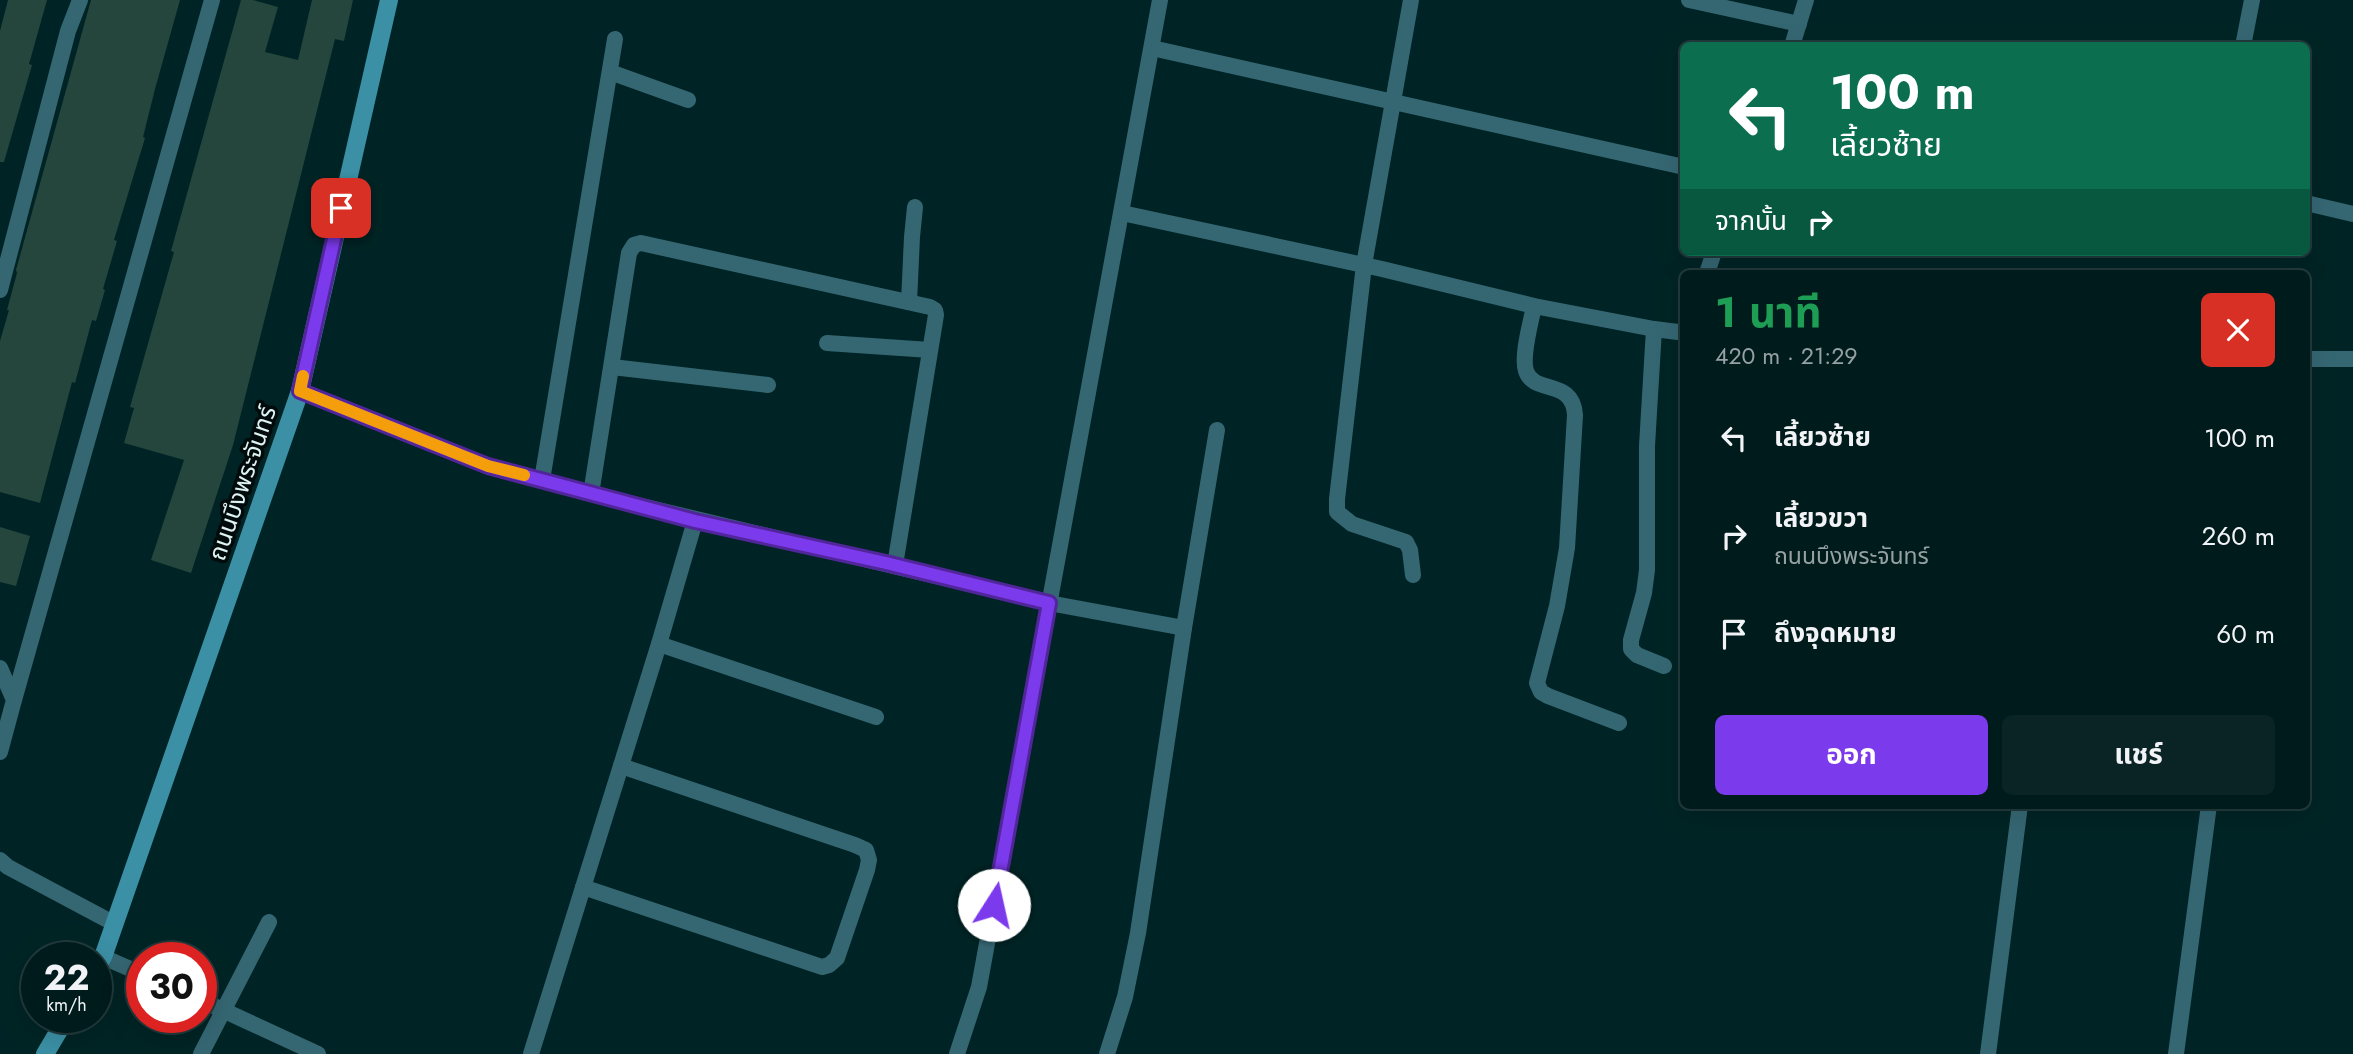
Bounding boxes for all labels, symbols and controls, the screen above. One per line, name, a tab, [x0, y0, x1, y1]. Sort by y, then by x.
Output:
text: 100 m	[1830, 57, 1975, 127]
icon: left	[1715, 70, 1806, 161]
text: เลี้ยวซ้าย	[1830, 122, 1942, 168]
pin	[311, 178, 371, 238]
icon: arrive	[322, 189, 360, 227]
text: จากนั้น	[1715, 202, 1787, 240]
icon: right	[1801, 203, 1839, 241]
text: 1 นาที	[1715, 282, 1821, 343]
button: close	[2201, 293, 2275, 367]
text: 420 m · 21:29	[1715, 339, 1858, 373]
street label: ถนนบึงพระจันทร์	[199, 400, 285, 565]
text: เลี้ยวซ้าย	[1774, 418, 1871, 456]
icon: left	[1715, 419, 1753, 457]
text: 100 m	[2204, 419, 2275, 457]
text: เลี้ยวขวา	[1774, 499, 1868, 537]
icon: right	[1715, 517, 1753, 555]
text: 260 m	[2202, 517, 2275, 555]
text: ถนนบึงพระจันทร์	[1774, 539, 1929, 573]
text: ถึงจุดหมาย	[1774, 614, 1897, 652]
icon: arrive	[1715, 615, 1753, 653]
text: 60 m	[2216, 615, 2275, 653]
button: ออก	[1715, 715, 1988, 795]
button: แชร์	[2002, 715, 2275, 795]
position arrow	[957, 868, 1031, 942]
speed limit sign: 30	[126, 942, 217, 1033]
text: 22	[44, 953, 89, 1003]
text: km/h	[46, 992, 87, 1018]

